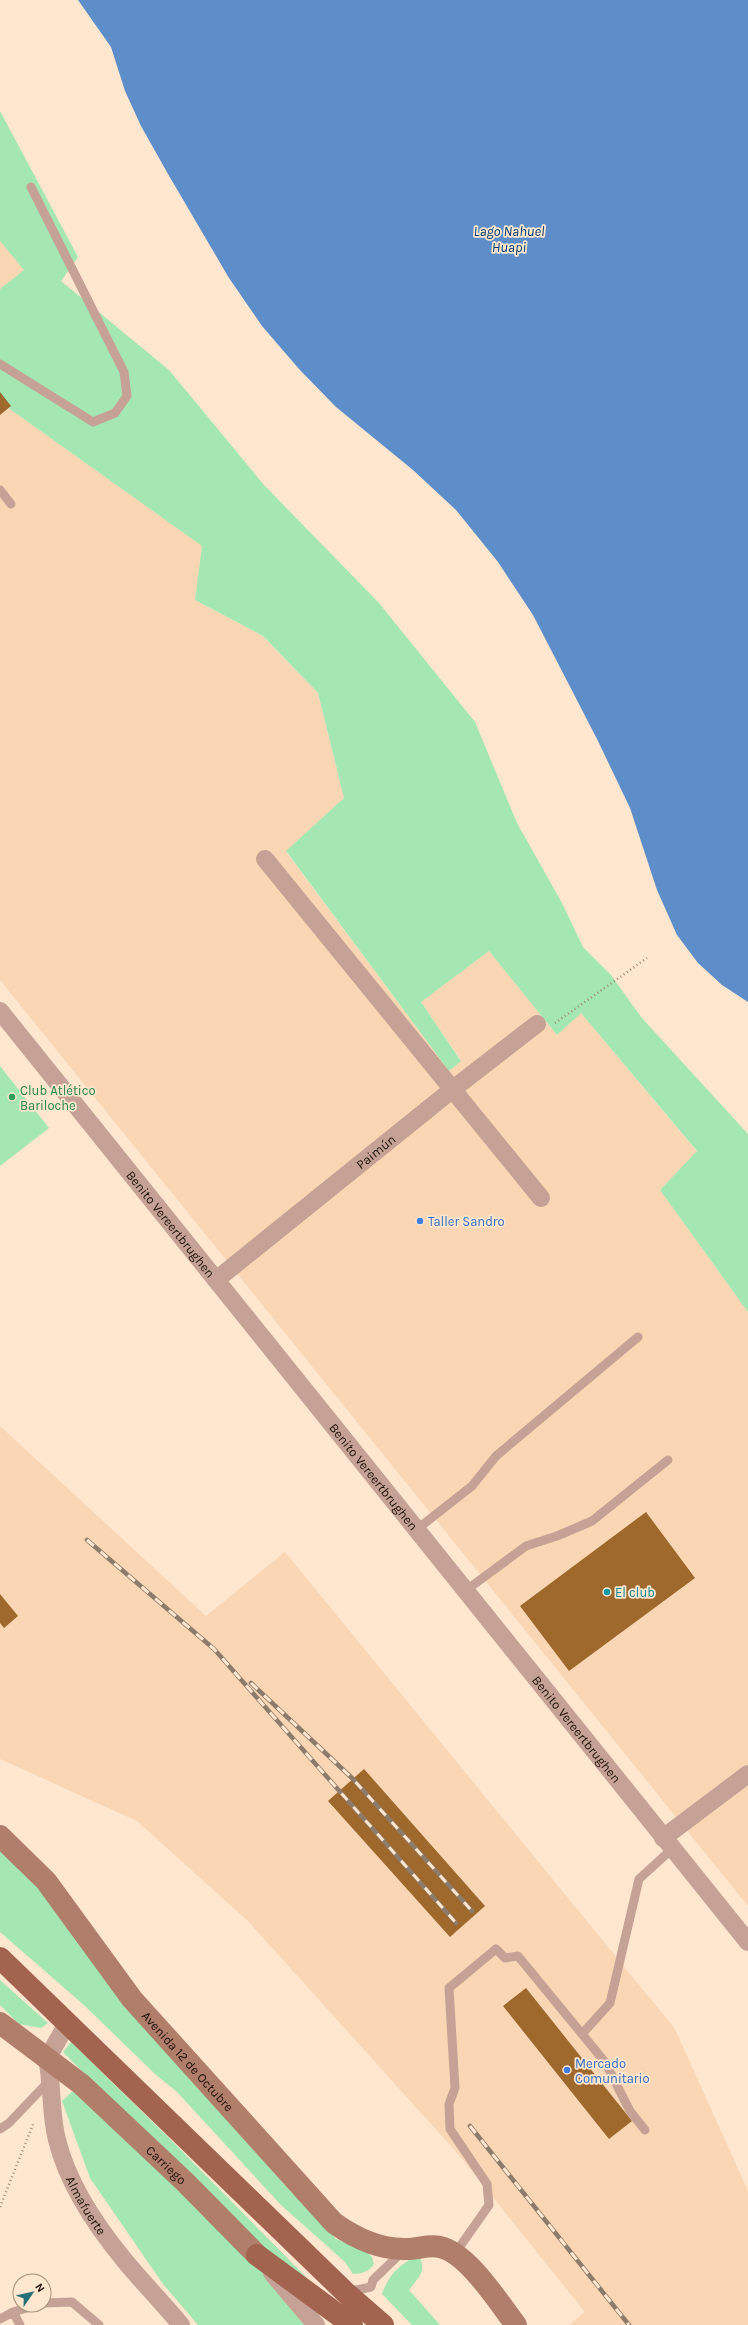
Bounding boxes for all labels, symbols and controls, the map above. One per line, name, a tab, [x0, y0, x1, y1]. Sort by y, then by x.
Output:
water label: Lago Nahuel Huapi	[474, 223, 545, 256]
place label: Club Atlético Bariloche	[20, 1083, 96, 1113]
marker: Club Atlético Bariloche	[7, 1092, 17, 1102]
street label: Paimún	[353, 1131, 399, 1172]
street label: Benito Vereertbrughen	[123, 1168, 218, 1281]
place label: Taller Sandro	[428, 1214, 505, 1229]
marker: Taller Sandro	[415, 1216, 425, 1226]
street label: Benito Vereertbrughen	[326, 1420, 421, 1533]
place label: El club	[615, 1585, 655, 1600]
marker: El club	[602, 1587, 612, 1597]
street label: Benito Vereertbrughen	[529, 1673, 624, 1786]
street label: Avenida 12 de Octubre	[139, 2008, 237, 2115]
place label: Mercado Comunitario	[575, 2056, 650, 2086]
marker: Mercado Comunitario	[562, 2065, 572, 2075]
street label: Carriego	[143, 2143, 189, 2187]
street label: Almafuerte	[63, 2174, 109, 2238]
north arrow	[12, 2273, 52, 2313]
text: N	[32, 2281, 47, 2295]

